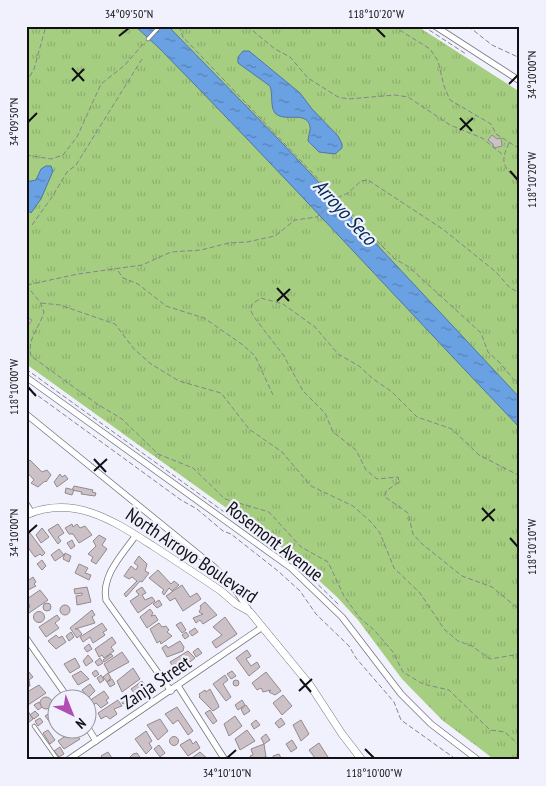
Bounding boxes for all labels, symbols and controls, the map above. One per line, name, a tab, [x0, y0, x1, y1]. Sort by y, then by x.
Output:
text: 34°09'50"N	[105, 6, 153, 21]
text: 118°10'20"W	[348, 6, 404, 21]
text: 34°10'00"N	[524, 51, 539, 99]
text: 34°09'50"N	[6, 98, 21, 146]
text: 118°10'20"W	[524, 152, 539, 208]
water label: Arroyo Seco	[308, 173, 383, 252]
text: 118°10'00"W	[6, 359, 21, 415]
street label: Rosemont Avenue	[222, 496, 328, 586]
street label: North Arroyo Boulevard	[122, 502, 262, 608]
text: 34°10'00"N	[6, 509, 21, 557]
text: 118°10'10"W	[524, 519, 539, 575]
street label: Zanja Street	[117, 650, 196, 714]
north arrow	[48, 688, 98, 738]
text: N	[72, 714, 90, 733]
text: 34°10'10"N	[203, 765, 251, 780]
text: 118°10'00"W	[346, 765, 402, 780]

